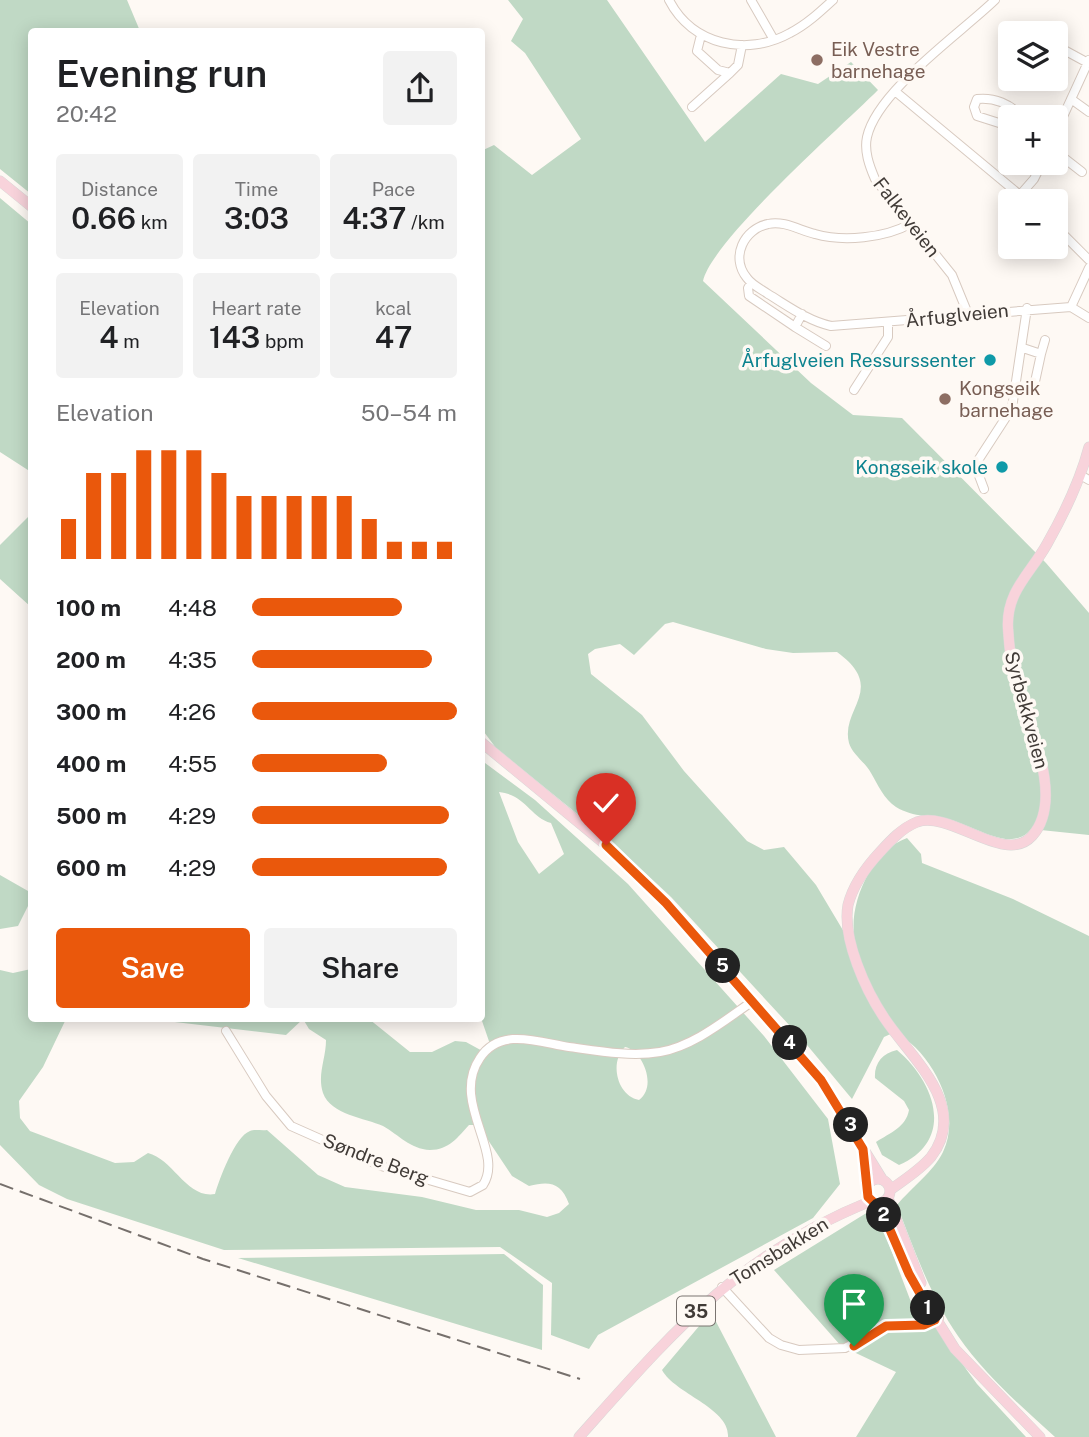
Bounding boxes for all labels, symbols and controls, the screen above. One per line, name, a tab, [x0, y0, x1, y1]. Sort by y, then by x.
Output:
map controls	[998, 21, 1068, 259]
button: layers	[998, 21, 1068, 91]
place label: Eik Vestre barnehage	[831, 38, 926, 82]
text: Evening run	[56, 51, 267, 96]
button: share	[383, 51, 457, 125]
marker: Eik Vestre barnehage	[809, 52, 825, 68]
text: 20:42	[56, 100, 117, 127]
button: +	[998, 105, 1068, 175]
street label: Falkeveien	[869, 173, 945, 261]
text: Distance	[81, 178, 158, 200]
text: Time	[235, 178, 278, 200]
text: Pace	[372, 178, 415, 200]
button: −	[998, 189, 1068, 259]
text: 0.66	[71, 200, 136, 236]
text: 3:03	[224, 200, 289, 236]
text: 4:37	[342, 200, 406, 236]
text: km	[136, 211, 168, 233]
text: /km	[406, 211, 445, 233]
text: Elevation	[79, 297, 160, 319]
text: Heart rate	[212, 297, 301, 319]
text: kcal	[375, 297, 412, 319]
street label: Årfuglveien	[904, 298, 1010, 331]
text: 4	[99, 319, 119, 355]
text: 143	[209, 319, 260, 355]
text: 47	[375, 319, 412, 355]
text: m	[119, 330, 140, 352]
text: bpm	[260, 330, 304, 352]
place label: Årfuglveien Ressurssenter	[741, 348, 976, 371]
marker: Årfuglveien Ressurssenter	[982, 352, 998, 368]
place label: Kongseik barnehage	[959, 377, 1054, 421]
marker: Kongseik barnehage	[937, 391, 953, 407]
text: Elevation	[56, 399, 154, 426]
text: 50–54 m	[361, 399, 457, 426]
place label: Kongseik skole	[855, 456, 988, 478]
marker: Kongseik skole	[994, 459, 1010, 475]
text: 100 m	[56, 594, 121, 621]
text: 4:48	[168, 594, 217, 621]
text: 200 m	[56, 646, 126, 673]
text: 4:35	[168, 646, 217, 673]
street label: Syrbekkveien	[1001, 649, 1053, 771]
text: 300 m	[56, 698, 127, 725]
text: 4:26	[168, 698, 216, 725]
text: 400 m	[56, 750, 126, 777]
text: 4:55	[168, 750, 217, 777]
pin	[576, 773, 636, 845]
icon: check	[587, 784, 625, 822]
text: 500 m	[56, 802, 127, 829]
text: 4:29	[168, 802, 216, 829]
text: 600 m	[56, 854, 126, 881]
text: 4:29	[168, 854, 216, 881]
button: Save	[56, 928, 250, 1008]
button: Share	[264, 928, 457, 1008]
pin: 5	[706, 948, 740, 984]
text: 5	[716, 954, 729, 976]
pin: 4	[772, 1026, 808, 1060]
text: 4	[783, 1031, 796, 1053]
pin: 3	[834, 1108, 868, 1142]
text: 3	[844, 1113, 857, 1135]
street label: Søndre Berg	[320, 1129, 432, 1189]
pin: 2	[866, 1198, 902, 1232]
text: 2	[877, 1203, 890, 1225]
street label: Tomsbakken	[726, 1212, 832, 1290]
pin	[824, 1274, 884, 1346]
icon: arrive	[835, 1285, 873, 1323]
pin: 1	[911, 1290, 946, 1326]
road number: 35	[677, 1296, 715, 1326]
text: 1	[923, 1296, 932, 1318]

